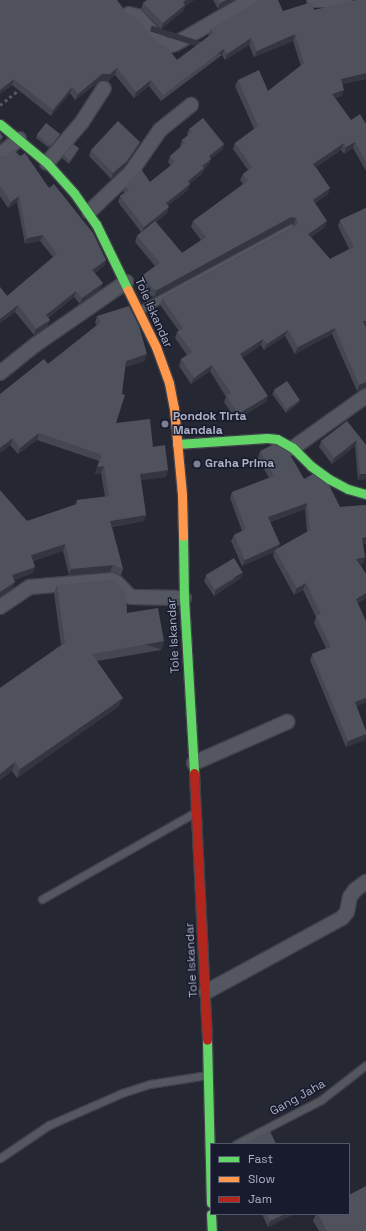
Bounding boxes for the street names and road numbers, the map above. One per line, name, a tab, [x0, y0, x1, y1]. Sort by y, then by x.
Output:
street label: Tole Iskandar	[131, 276, 175, 350]
street label: Tole Iskandar	[165, 598, 183, 674]
street label: Tole Iskandar	[183, 922, 201, 998]
street label: Gang Jaha	[268, 1077, 328, 1119]

